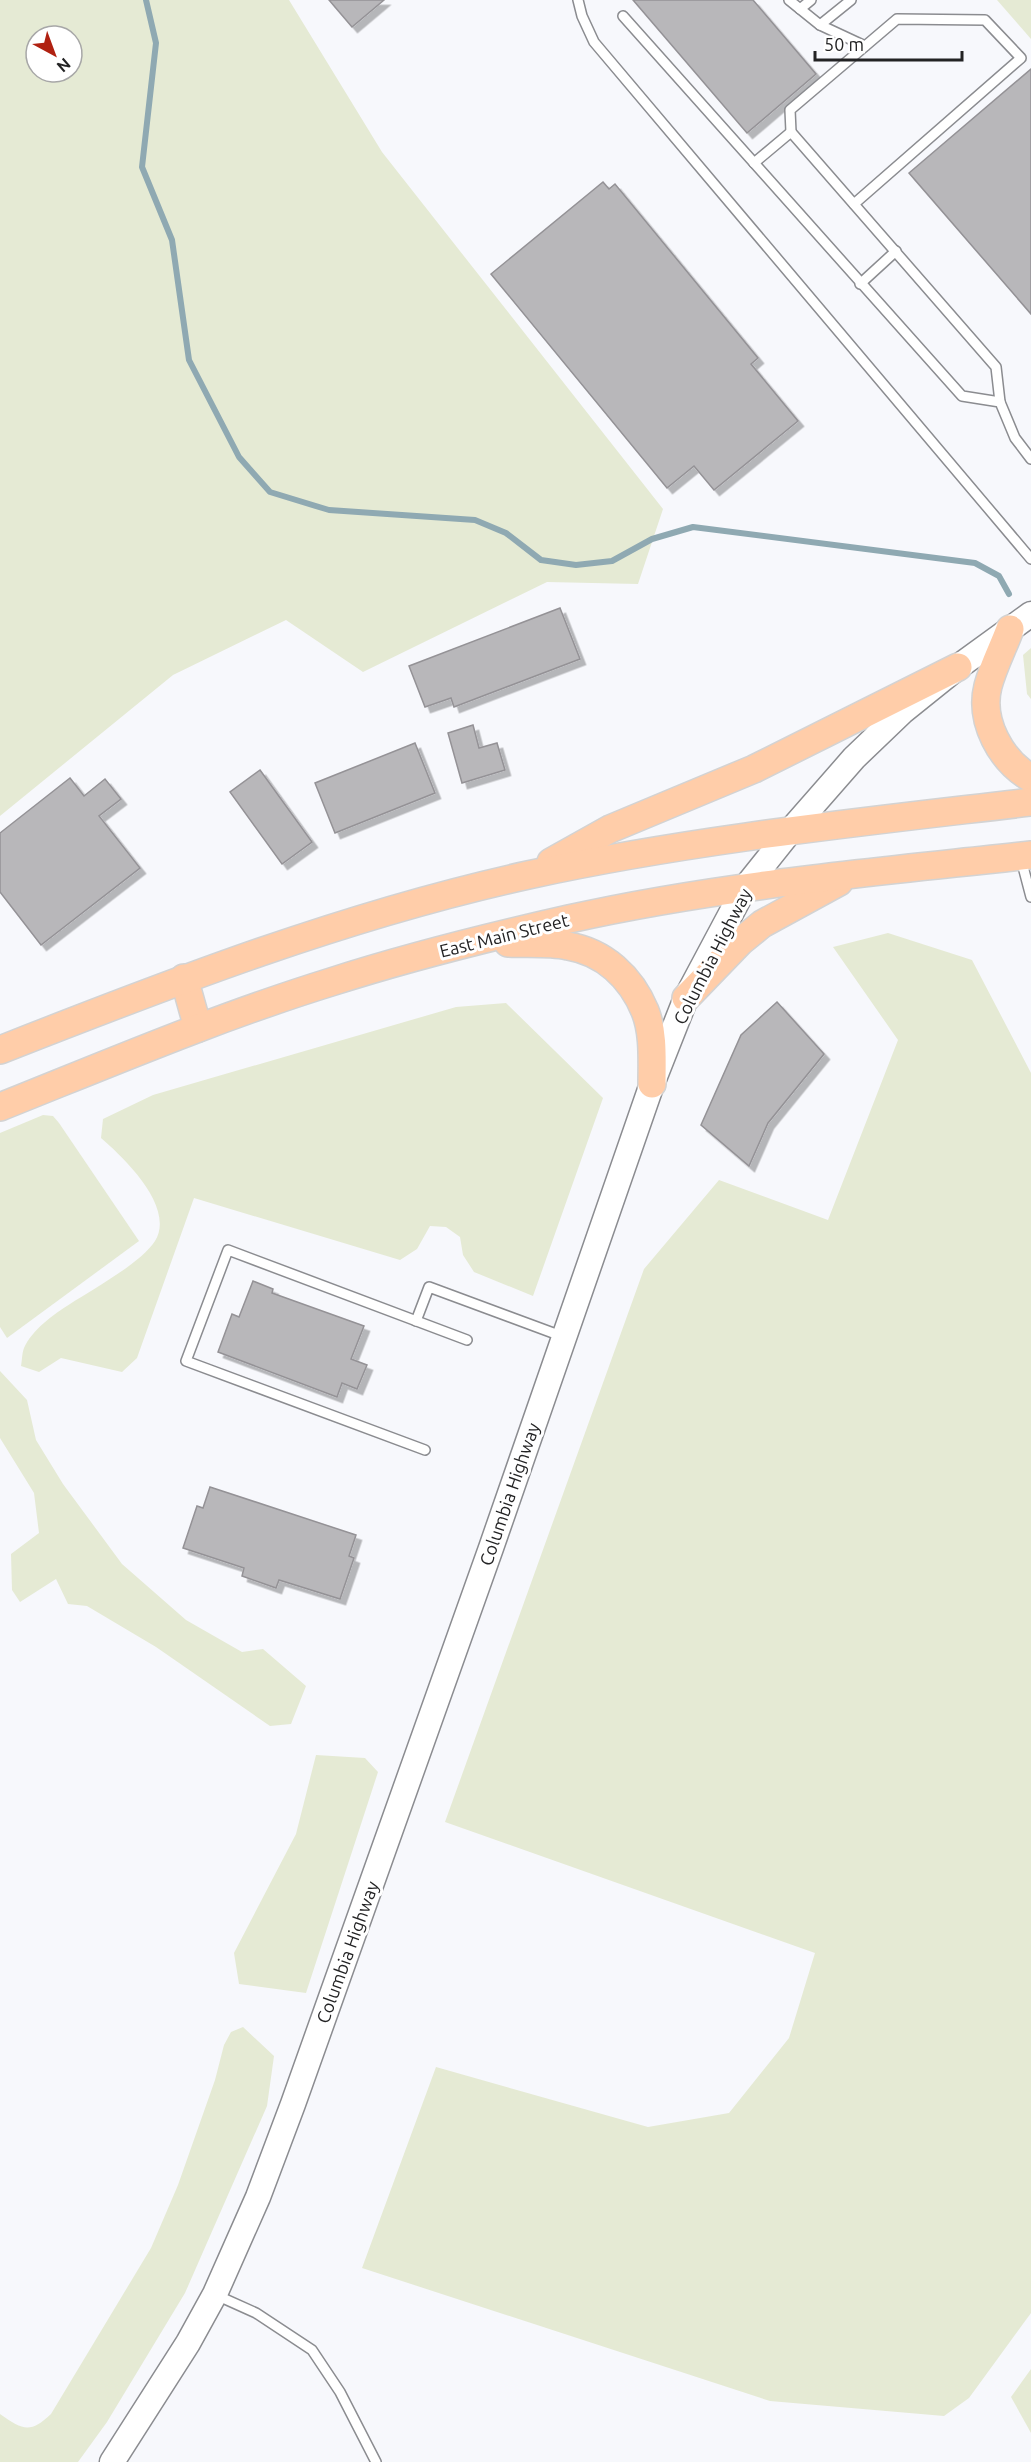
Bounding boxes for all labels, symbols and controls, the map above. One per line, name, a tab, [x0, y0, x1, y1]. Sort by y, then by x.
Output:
north arrow	[24, 24, 84, 84]
scale bar	[815, 24, 962, 62]
text: 50 m	[824, 34, 864, 54]
text: N	[53, 55, 74, 76]
street label: Columbia Highway	[669, 884, 755, 1027]
street label: East Main Street	[437, 909, 571, 961]
street label: Columbia Highway	[475, 1420, 543, 1568]
street label: Columbia Highway	[312, 1878, 382, 2026]

